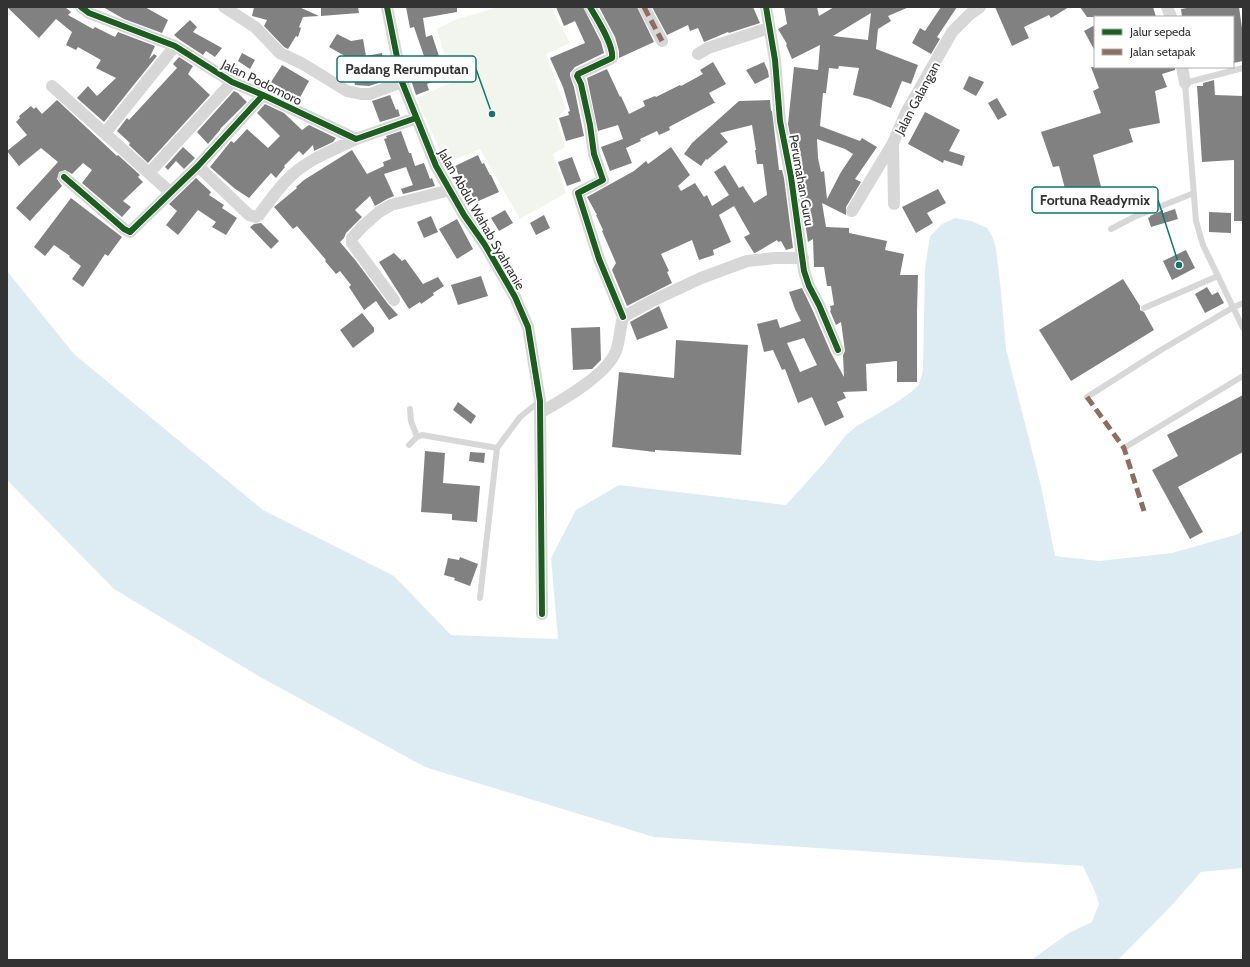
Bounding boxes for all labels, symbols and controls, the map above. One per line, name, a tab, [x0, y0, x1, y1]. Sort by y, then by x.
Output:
legend	[1094, 16, 1234, 68]
text: Jalur sepeda	[1129, 24, 1191, 39]
text: Jalan setapak	[1129, 44, 1196, 59]
street label: Jalan Podomoro	[218, 55, 305, 108]
callout: Padang Rerumputan	[337, 56, 476, 82]
street label: Jalan Galangan	[891, 59, 943, 138]
text: Padang Rerumputan	[345, 60, 469, 78]
street label: Perumahan Guru	[786, 133, 818, 227]
street label: Jalan Abdul Wahab Syahranie	[435, 145, 529, 292]
callout: Fortuna Readymix	[1032, 187, 1158, 213]
text: Fortuna Readymix	[1040, 191, 1150, 209]

